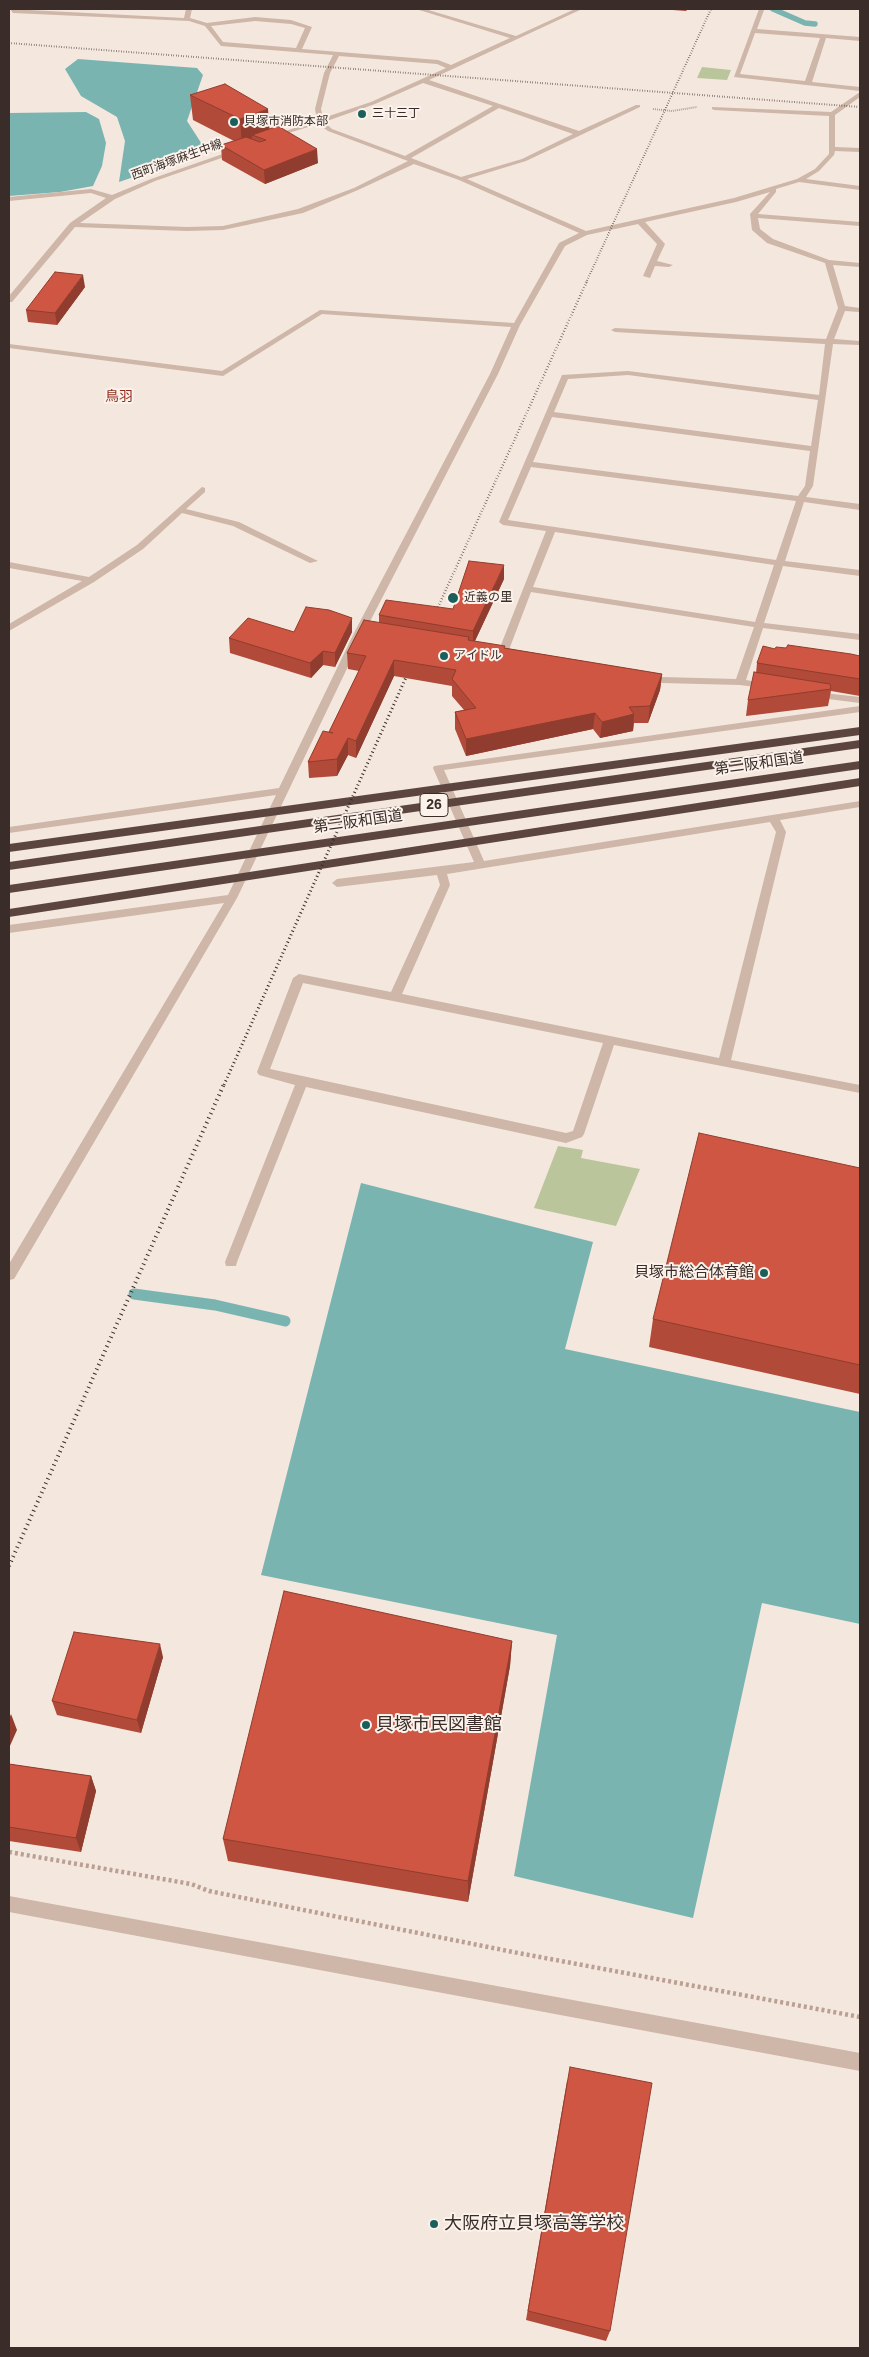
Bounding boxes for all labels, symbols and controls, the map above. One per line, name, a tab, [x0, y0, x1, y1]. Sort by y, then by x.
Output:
place label: 三十三丁	[372, 107, 420, 121]
marker: 三十三丁	[356, 108, 368, 120]
place label: 貝塚市消防本部	[244, 115, 328, 129]
marker: 貝塚市消防本部	[228, 116, 240, 128]
street label: 西町海塚麻生中線	[129, 137, 225, 183]
district label: 鳥羽	[105, 389, 133, 405]
marker: 近義の里	[446, 591, 460, 605]
place label: 近義の里	[464, 591, 512, 605]
place label: アイドル	[454, 649, 502, 663]
marker: アイドル	[438, 650, 450, 662]
street label: 第二阪和国道	[713, 749, 805, 779]
road number: 26	[420, 794, 448, 816]
street label: 第二阪和国道	[312, 807, 404, 837]
place label: 貝塚市総合体育館	[634, 1264, 754, 1282]
marker: 貝塚市総合体育館	[758, 1267, 770, 1279]
place label: 貝塚市民図書館	[376, 1714, 502, 1736]
marker: 貝塚市民図書館	[360, 1719, 372, 1731]
place label: 大阪府立貝塚高等学校	[444, 2213, 624, 2235]
marker: 大阪府立貝塚高等学校	[428, 2218, 440, 2230]

